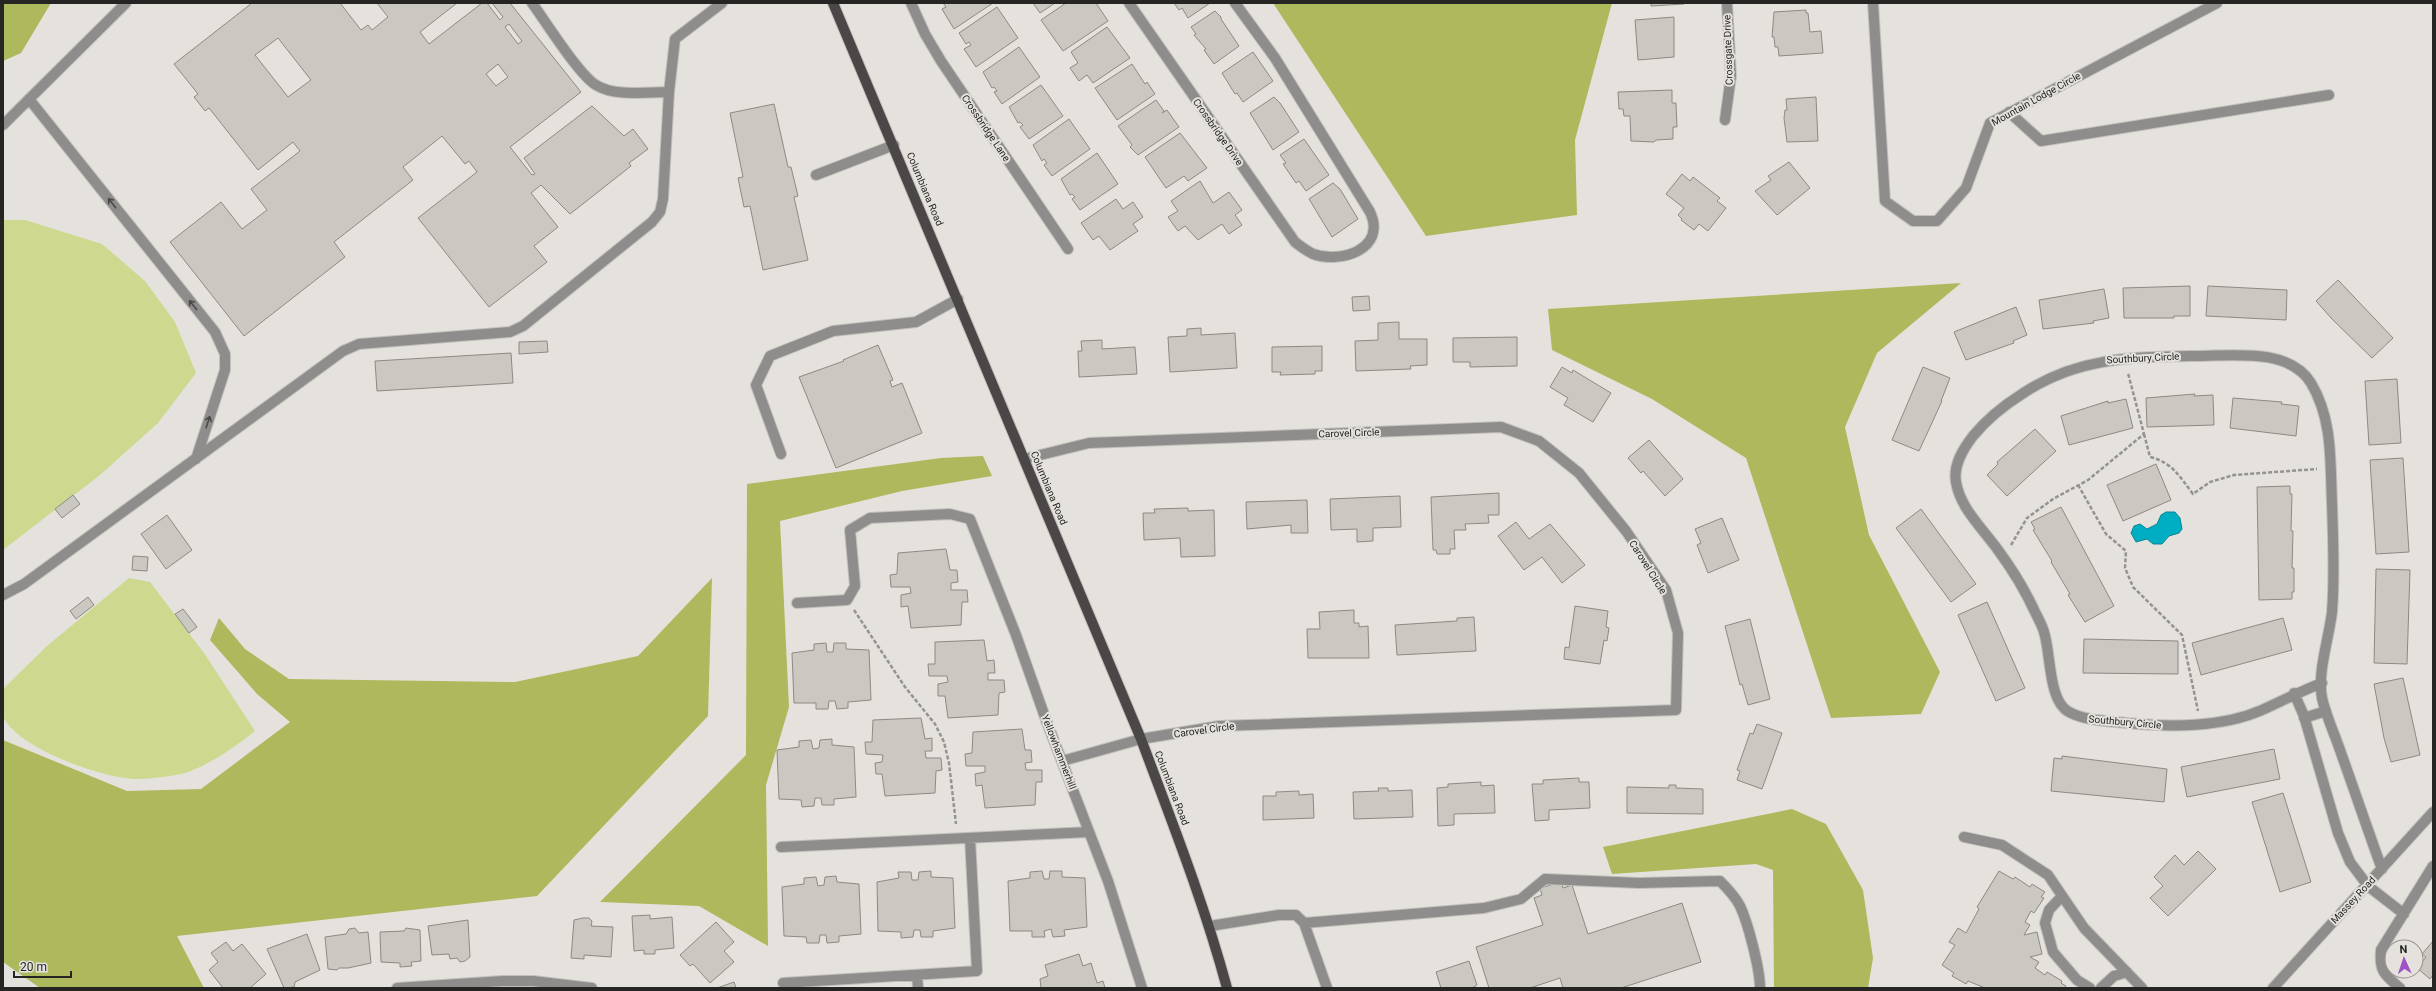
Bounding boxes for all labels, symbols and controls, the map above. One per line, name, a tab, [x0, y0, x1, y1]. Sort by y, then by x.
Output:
street label: Crossgate Drive	[1721, 15, 1735, 85]
street label: Mountain Lodge Circle	[1990, 70, 2082, 128]
street label: Crossbridge Lane	[960, 93, 1012, 163]
street label: Crossbridge Drive	[1191, 97, 1245, 167]
street label: Columbiana Road	[905, 151, 945, 227]
one-way arrow	[108, 197, 116, 208]
one-way arrow	[189, 299, 197, 310]
street label: Southbury Circle	[2106, 351, 2180, 365]
one-way arrow	[205, 416, 212, 429]
street label: Carovel Circle	[1318, 426, 1380, 440]
street label: Columbiana Road	[1029, 450, 1069, 526]
street label: Carovel Circle	[1627, 538, 1669, 596]
street label: Yellowhammerhill	[1040, 713, 1078, 791]
street label: Southbury Circle	[2088, 713, 2162, 731]
street label: Carovel Circle	[1173, 720, 1235, 740]
street label: Columbiana Road	[1153, 749, 1191, 827]
street label: Massey Road	[2329, 874, 2377, 926]
north arrow	[2384, 939, 2424, 979]
text: N	[2399, 943, 2408, 956]
scale bar	[14, 953, 71, 979]
text: 20 m	[20, 960, 47, 974]

